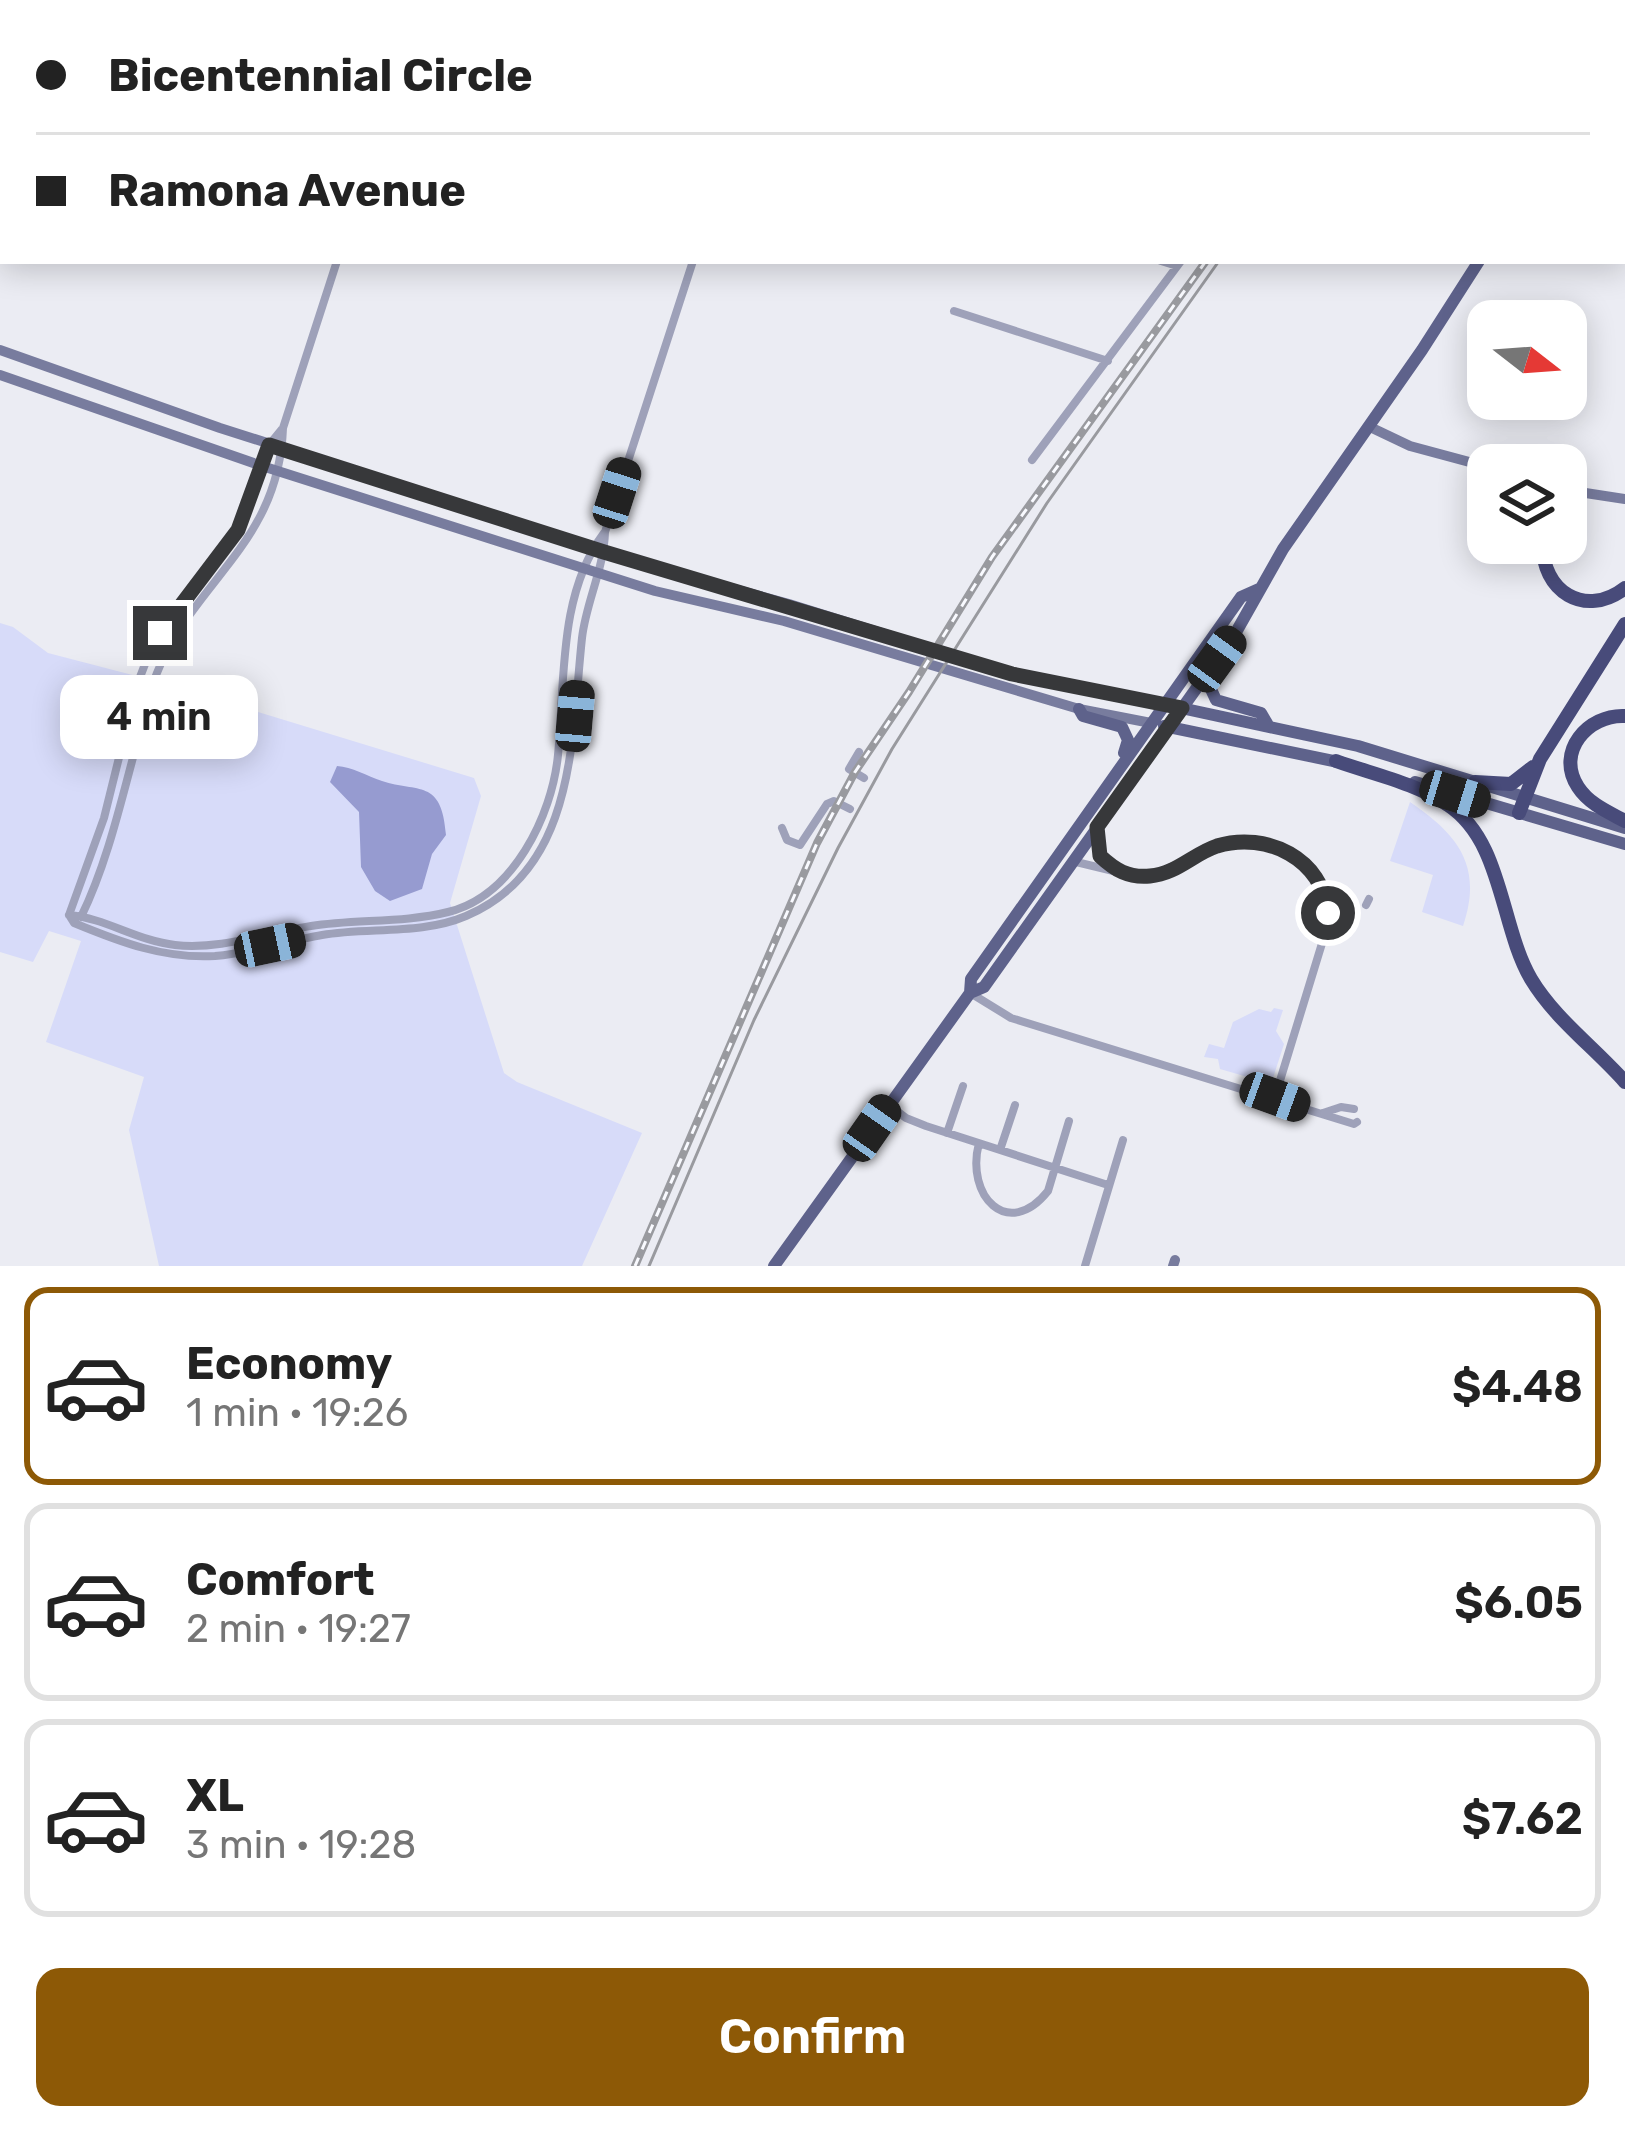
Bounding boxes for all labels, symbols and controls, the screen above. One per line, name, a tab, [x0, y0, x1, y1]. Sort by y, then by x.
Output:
text: Bicentennial Circle	[108, 49, 533, 102]
text: Ramona Avenue	[108, 164, 466, 217]
north arrow	[1467, 300, 1587, 420]
map controls	[1467, 300, 1587, 564]
button: layers	[1467, 444, 1587, 564]
car	[589, 453, 645, 533]
route end	[133, 606, 187, 660]
car	[1181, 619, 1253, 699]
callout: 4 min	[61, 675, 259, 759]
car	[554, 679, 596, 753]
text: 4 min	[106, 694, 212, 740]
car	[1415, 766, 1495, 822]
route start	[1301, 886, 1355, 940]
car	[231, 920, 309, 970]
car	[1235, 1068, 1315, 1126]
car	[837, 1088, 907, 1168]
icon: car	[42, 1332, 150, 1440]
text: Economy	[186, 1337, 392, 1390]
text: $4.48	[1452, 1360, 1583, 1413]
text: 1 min · 19:26	[186, 1390, 408, 1436]
icon: car	[42, 1548, 150, 1656]
text: Comfort	[186, 1553, 375, 1606]
text: $6.05	[1454, 1576, 1583, 1629]
text: 2 min · 19:27	[186, 1606, 411, 1652]
icon: car	[42, 1764, 150, 1872]
text: XL	[186, 1769, 244, 1822]
text: $7.62	[1462, 1792, 1583, 1845]
text: 3 min · 19:28	[186, 1822, 416, 1868]
button: Confirm	[36, 1968, 1589, 2106]

